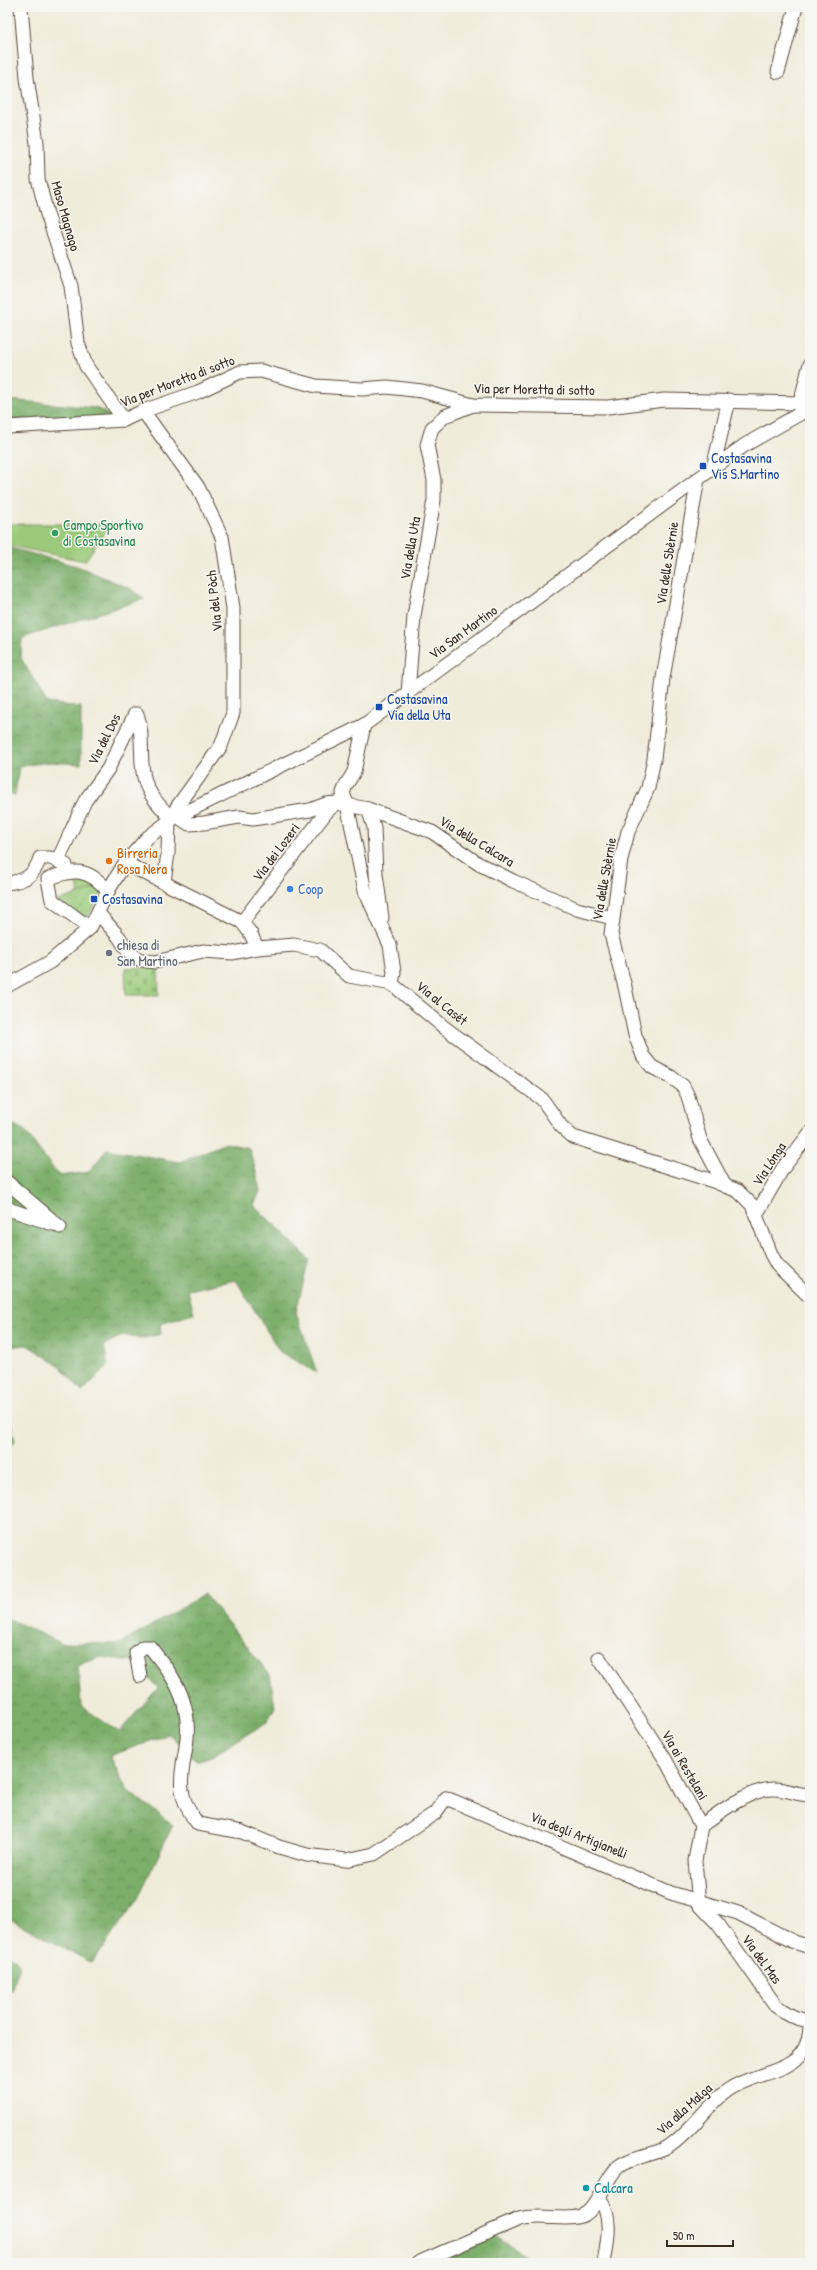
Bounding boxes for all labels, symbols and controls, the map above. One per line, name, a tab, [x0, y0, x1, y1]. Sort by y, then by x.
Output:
street label: Maso Magnago	[46, 179, 86, 254]
street label: Via per Moretta di sotto	[117, 350, 238, 412]
street label: Via per Moretta di sotto	[473, 378, 595, 400]
place label: Costasavina Vis S.Martino	[711, 448, 780, 483]
marker: Costasavina Vis S.Martino	[698, 461, 708, 471]
place label: Campo Sportivo di Costasavina	[63, 515, 144, 550]
street label: Via della Uta	[395, 515, 424, 581]
street label: Via delle Sbèrnie	[651, 520, 683, 606]
marker: Campo Sportivo di Costasavina	[50, 528, 60, 538]
street label: Via del Pòch	[201, 569, 226, 633]
street label: Via San Martino	[425, 600, 501, 663]
place label: Costasavina Via della Uta	[387, 689, 451, 724]
marker: Costasavina Via della Uta	[374, 702, 384, 712]
street label: Via del Dos	[83, 710, 125, 768]
street label: Via della Calcara	[436, 811, 519, 871]
street label: Via dei Lozeri	[248, 819, 304, 885]
street label: Via delle Sbèrnie	[587, 836, 620, 922]
place label: Birreria Rosa Nera	[117, 843, 168, 878]
marker: Birreria Rosa Nera	[104, 856, 114, 866]
place label: Coop	[298, 879, 323, 899]
marker: Coop	[285, 884, 295, 894]
place label: Costasavina	[102, 889, 163, 908]
marker: Costasavina	[89, 894, 99, 904]
place label: chiesa di San Martino	[117, 935, 178, 970]
marker: chiesa di San Martino	[104, 948, 114, 958]
street label: Via al Casét	[413, 976, 472, 1029]
street label: Via Lónga	[747, 1138, 791, 1190]
street label: Via ai Restelani	[658, 1726, 713, 1803]
street label: Via degli Artigianelli	[527, 1806, 631, 1864]
street label: Via del Mas	[738, 1930, 787, 1987]
street label: Via alla Malga	[652, 2078, 717, 2140]
place label: Calcara	[594, 2178, 633, 2197]
marker: Calcara	[581, 2183, 591, 2193]
scale bar	[667, 2222, 733, 2248]
text: 50 m	[673, 2227, 694, 2244]

